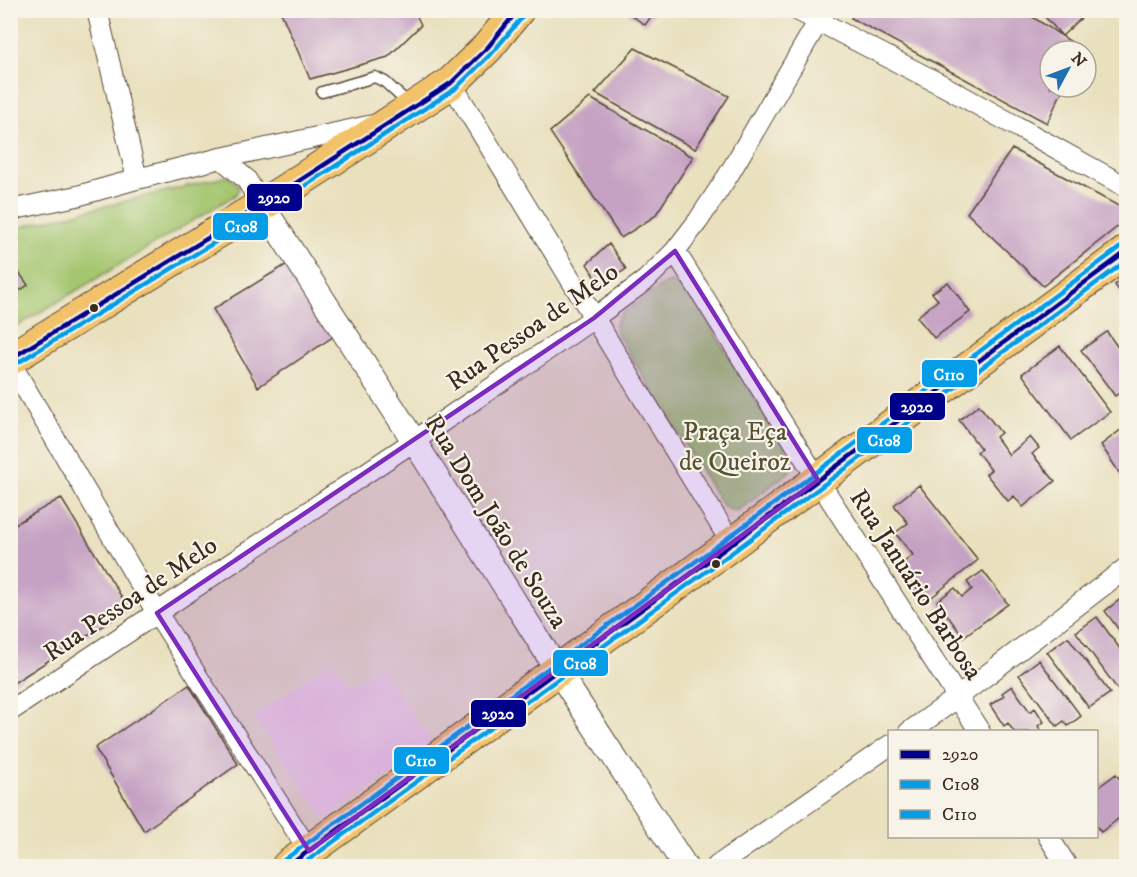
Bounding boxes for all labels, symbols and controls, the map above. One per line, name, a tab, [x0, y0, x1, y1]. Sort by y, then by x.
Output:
north arrow	[1038, 39, 1098, 99]
text: N	[1067, 48, 1090, 71]
line badge: 2920	[246, 183, 303, 212]
text: 2920	[258, 188, 291, 208]
line badge: C108	[212, 212, 269, 241]
text: C108	[224, 217, 258, 237]
street label: Rua Pessoa de Melo	[440, 256, 625, 399]
unlabelled marker	[88, 302, 100, 314]
line badge: C110	[921, 359, 978, 388]
text: C110	[934, 365, 965, 385]
line badge: 2920	[889, 392, 946, 421]
text: 2920	[901, 397, 934, 417]
street label: Rua Dom João de Souza	[417, 409, 575, 635]
park label: Praça Eça de Queiroz	[679, 416, 791, 479]
line badge: C108	[856, 426, 913, 454]
text: C108	[867, 431, 901, 451]
street label: Rua Januário Barbosa	[842, 483, 990, 686]
street label: Rua Pessoa de Melo	[38, 529, 224, 670]
unlabelled marker	[710, 558, 722, 570]
line badge: C108	[552, 649, 609, 677]
text: C108	[563, 654, 597, 674]
line badge: 2920	[470, 699, 527, 728]
text: 2920	[482, 704, 515, 724]
legend	[888, 730, 1098, 838]
text: 2920	[942, 744, 978, 766]
line badge: C110	[393, 746, 450, 775]
text: C110	[406, 751, 437, 771]
text: C108	[942, 774, 979, 796]
text: C110	[942, 804, 977, 826]

